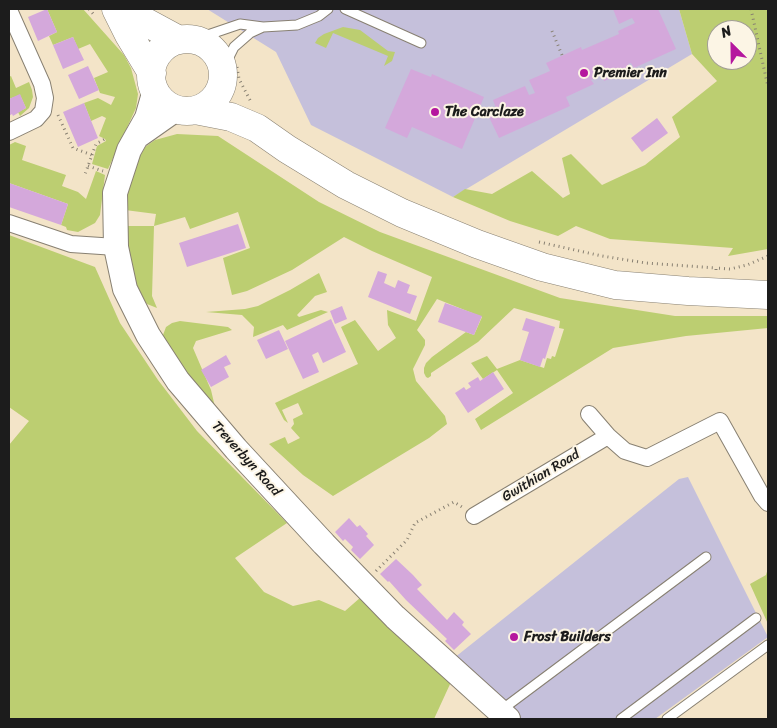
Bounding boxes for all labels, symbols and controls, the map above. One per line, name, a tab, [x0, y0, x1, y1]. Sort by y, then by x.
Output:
text: N	[717, 18, 736, 45]
north arrow	[707, 20, 757, 70]
place label: Premier Inn	[594, 65, 667, 81]
marker: Premier Inn	[578, 67, 590, 79]
place label: The Carclaze	[445, 104, 524, 120]
marker: The Carclaze	[429, 106, 441, 118]
street label: Treverbyn Road	[208, 418, 284, 500]
street label: Gwithian Road	[499, 446, 583, 506]
place label: Frost Builders	[524, 629, 611, 645]
marker: Frost Builders	[508, 631, 520, 643]

